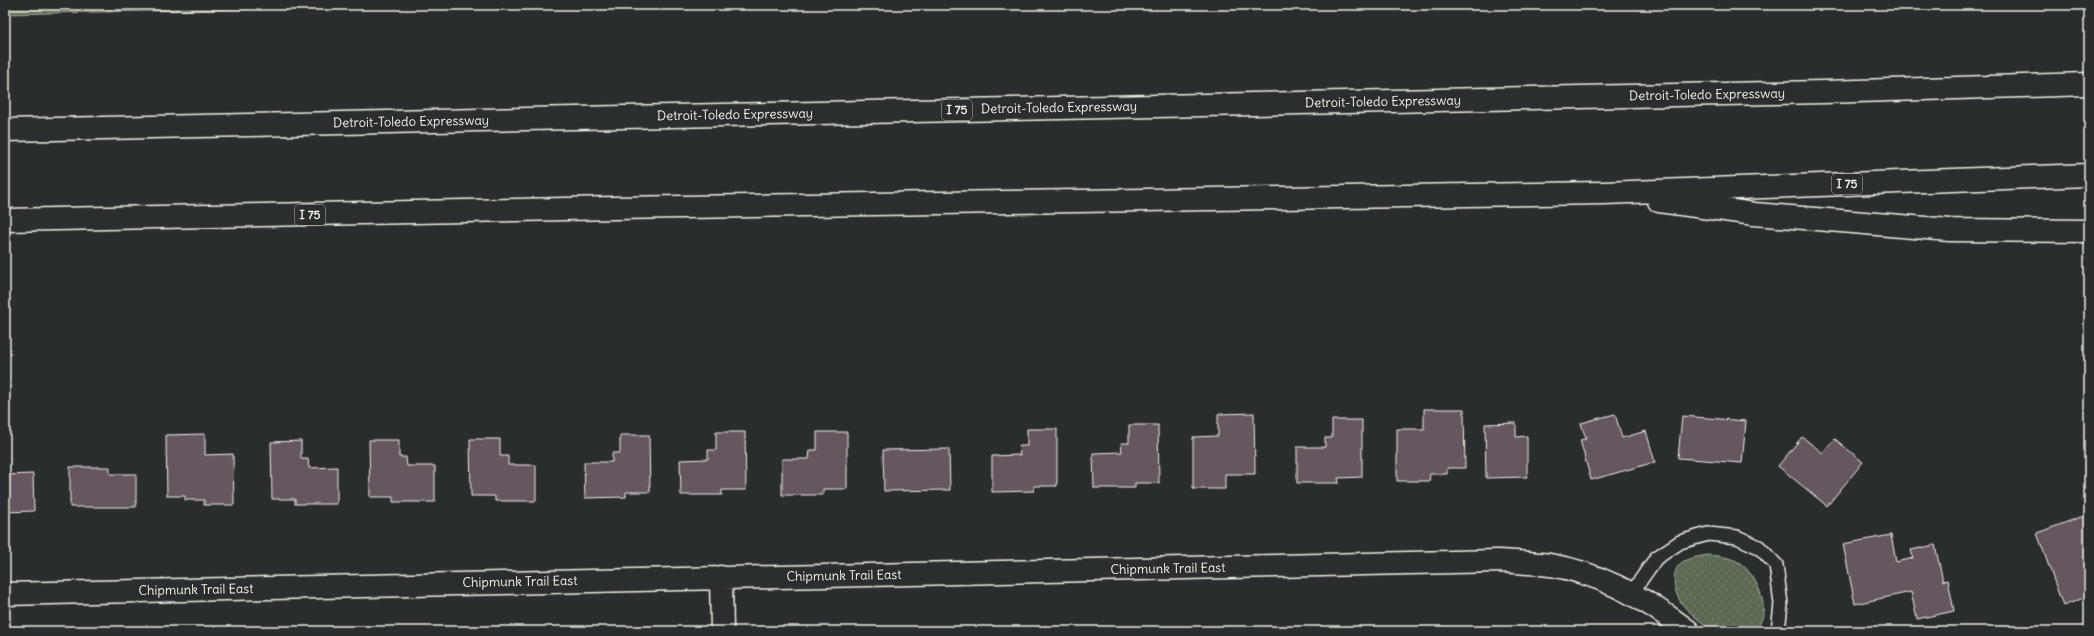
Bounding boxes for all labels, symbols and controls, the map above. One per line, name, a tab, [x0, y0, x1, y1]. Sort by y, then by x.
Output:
street label: Detroit-Toledo Expressway	[1629, 85, 1785, 104]
street label: Detroit-Toledo Expressway	[1305, 92, 1461, 111]
street label: Detroit-Toledo Expressway	[981, 98, 1137, 117]
road number: I 75	[942, 100, 972, 120]
street label: Detroit-Toledo Expressway	[657, 105, 813, 124]
street label: Detroit-Toledo Expressway	[333, 112, 489, 131]
road number: I 75	[1832, 174, 1862, 194]
road number: I 75	[295, 205, 325, 225]
street label: Chipmunk Trail East	[1110, 559, 1226, 578]
street label: Chipmunk Trail East	[786, 566, 902, 585]
street label: Chipmunk Trail East	[462, 572, 578, 591]
street label: Chipmunk Trail East	[138, 580, 254, 599]

